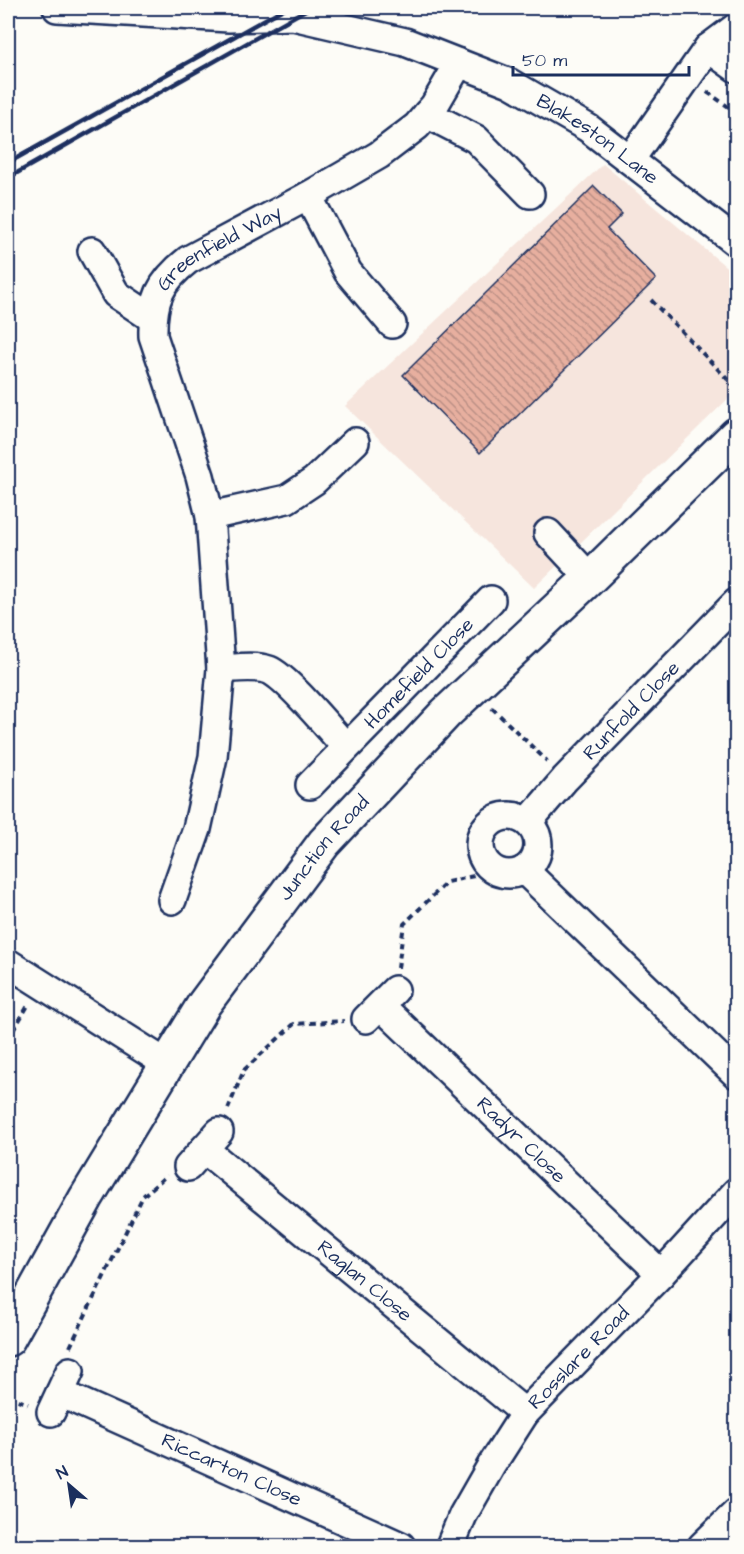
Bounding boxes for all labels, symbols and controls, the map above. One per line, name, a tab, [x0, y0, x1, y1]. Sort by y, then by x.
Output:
scale bar	[513, 39, 688, 77]
text: 50 m	[522, 48, 567, 73]
street label: Blakeston Lane	[531, 87, 664, 191]
street label: Greenfield Way	[150, 199, 287, 297]
street label: Homefield Close	[358, 611, 480, 736]
street label: Runfold Close	[577, 655, 686, 766]
street label: Junction Road	[272, 789, 376, 907]
street label: Radyr Close	[470, 1091, 572, 1190]
street label: Raglan Close	[311, 1234, 418, 1329]
street label: Rosslare Road	[522, 1300, 636, 1416]
street label: Riccarton Close	[157, 1426, 306, 1514]
north arrow	[39, 1455, 99, 1515]
text: N	[52, 1461, 72, 1485]

